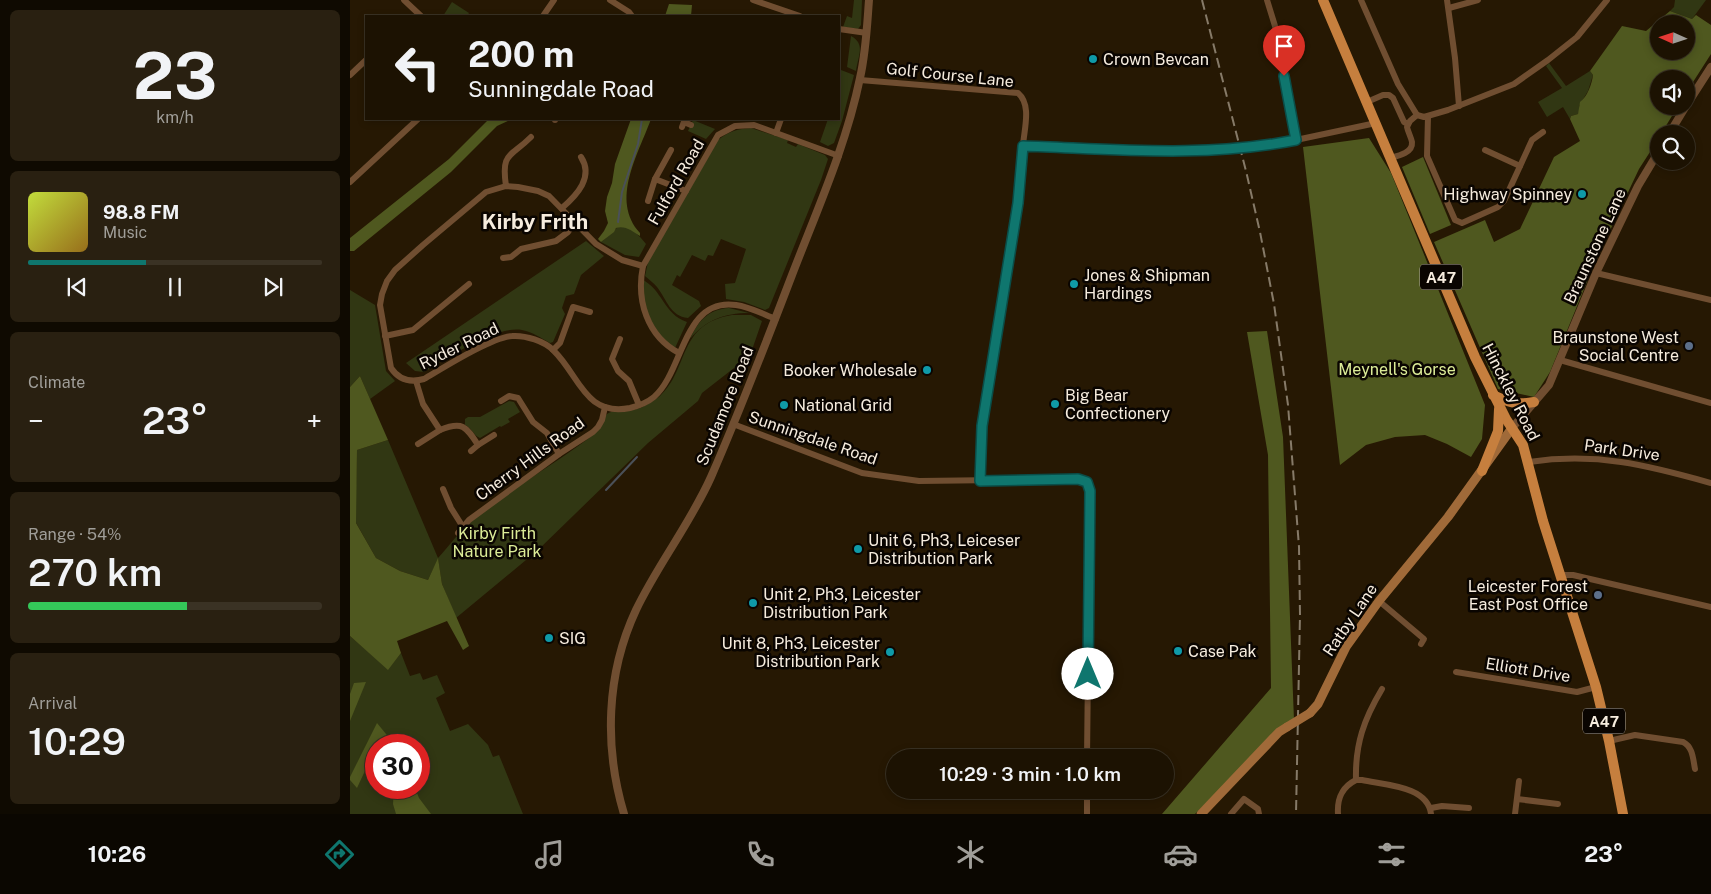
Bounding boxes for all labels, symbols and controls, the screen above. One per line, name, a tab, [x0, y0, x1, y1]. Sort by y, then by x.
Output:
north arrow	[1650, 15, 1695, 60]
map controls	[1650, 15, 1695, 170]
pin	[1263, 25, 1305, 76]
icon: arrive	[1270, 32, 1298, 60]
text: 200 m	[468, 34, 574, 75]
icon: left	[385, 35, 450, 100]
text: 23	[133, 37, 217, 114]
place label: Crown Bevcan	[1103, 50, 1209, 69]
marker: Crown Bevcan	[1087, 53, 1099, 65]
street label: Golf Course Lane	[885, 59, 1015, 91]
button: sound	[1650, 70, 1695, 115]
text: Sunningdale Road	[468, 76, 654, 102]
text: km/h	[156, 108, 194, 127]
button: search	[1650, 125, 1695, 170]
street label: Fulford Road	[644, 136, 708, 228]
place label: Highway Spinney	[1443, 185, 1572, 204]
street label: Braunstone Lane	[1560, 185, 1630, 307]
marker: Highway Spinney	[1576, 188, 1588, 200]
text: 98.8 FM	[103, 201, 179, 223]
district label: Kirby Frith	[482, 209, 588, 234]
text: Music	[103, 223, 147, 242]
road number: A47	[1420, 264, 1462, 290]
place label: Jones & Shipman Hardings	[1084, 266, 1210, 303]
icon: previous	[63, 273, 91, 301]
icon: pause	[161, 273, 189, 301]
icon: next	[259, 273, 287, 301]
marker: Jones & Shipman Hardings	[1068, 278, 1080, 290]
street label: Ryder Road	[416, 319, 502, 373]
place label: Braunstone West Social Centre	[1553, 328, 1679, 365]
street label: Hinckley Road	[1478, 340, 1544, 444]
marker: Braunstone West Social Centre	[1683, 340, 1695, 352]
street label: Scudamore Road	[692, 344, 758, 468]
park label: Meynell's Gorse	[1338, 360, 1456, 379]
place label: Booker Wholesale	[783, 361, 917, 380]
marker: Booker Wholesale	[921, 364, 933, 376]
text: Climate	[28, 373, 85, 392]
place label: Big Bear Confectionery	[1065, 386, 1171, 423]
place label: National Grid	[794, 396, 892, 415]
text: 23°	[142, 398, 208, 443]
marker: Big Bear Confectionery	[1049, 398, 1061, 410]
marker: National Grid	[778, 399, 790, 411]
text: −	[28, 404, 44, 437]
text: +	[306, 404, 322, 437]
street label: Sunningdale Road	[746, 407, 880, 469]
street label: Cherry Hills Road	[472, 413, 588, 505]
street label: Park Drive	[1583, 435, 1661, 465]
park label: Kirby Firth Nature Park	[452, 524, 542, 561]
text: Range · 54%	[28, 525, 122, 544]
place label: Unit 6, Ph3, Leiceser Distribution Park	[868, 531, 1020, 568]
marker: Unit 6, Ph3, Leiceser Distribution Park	[852, 543, 864, 555]
text: 270 km	[28, 550, 162, 595]
place label: Leicester Forest East Post Office	[1468, 577, 1588, 614]
street label: Ratby Lane	[1319, 580, 1381, 660]
place label: Unit 2, Ph3, Leicester Distribution Park	[763, 585, 921, 622]
marker: Leicester Forest East Post Office	[1592, 589, 1604, 601]
marker: Unit 2, Ph3, Leicester Distribution Park	[747, 597, 759, 609]
place label: SIG	[559, 629, 586, 648]
marker: SIG	[543, 632, 555, 644]
place label: Unit 8, Ph3, Leicester Distribution Park	[722, 634, 880, 671]
place label: Case Pak	[1188, 642, 1256, 661]
marker: Case Pak	[1172, 645, 1184, 657]
marker: Unit 8, Ph3, Leicester Distribution Park	[884, 646, 896, 658]
position arrow	[1061, 647, 1113, 699]
street label: Elliott Drive	[1484, 654, 1572, 686]
text: Arrival	[28, 694, 77, 713]
road number: A47	[1583, 708, 1625, 734]
text: 10:29	[28, 719, 126, 764]
speed limit sign: 30	[365, 734, 430, 799]
text: 10:29 · 3 min · 1.0 km	[939, 763, 1121, 785]
icon: directions	[322, 837, 357, 872]
icon: music	[532, 837, 567, 872]
icon: phone	[743, 837, 778, 872]
icon: climate	[953, 837, 988, 872]
icon: car	[1163, 837, 1198, 872]
icon: filters	[1374, 837, 1409, 872]
text: 10:26	[88, 841, 146, 867]
text: 23°	[1584, 841, 1623, 867]

